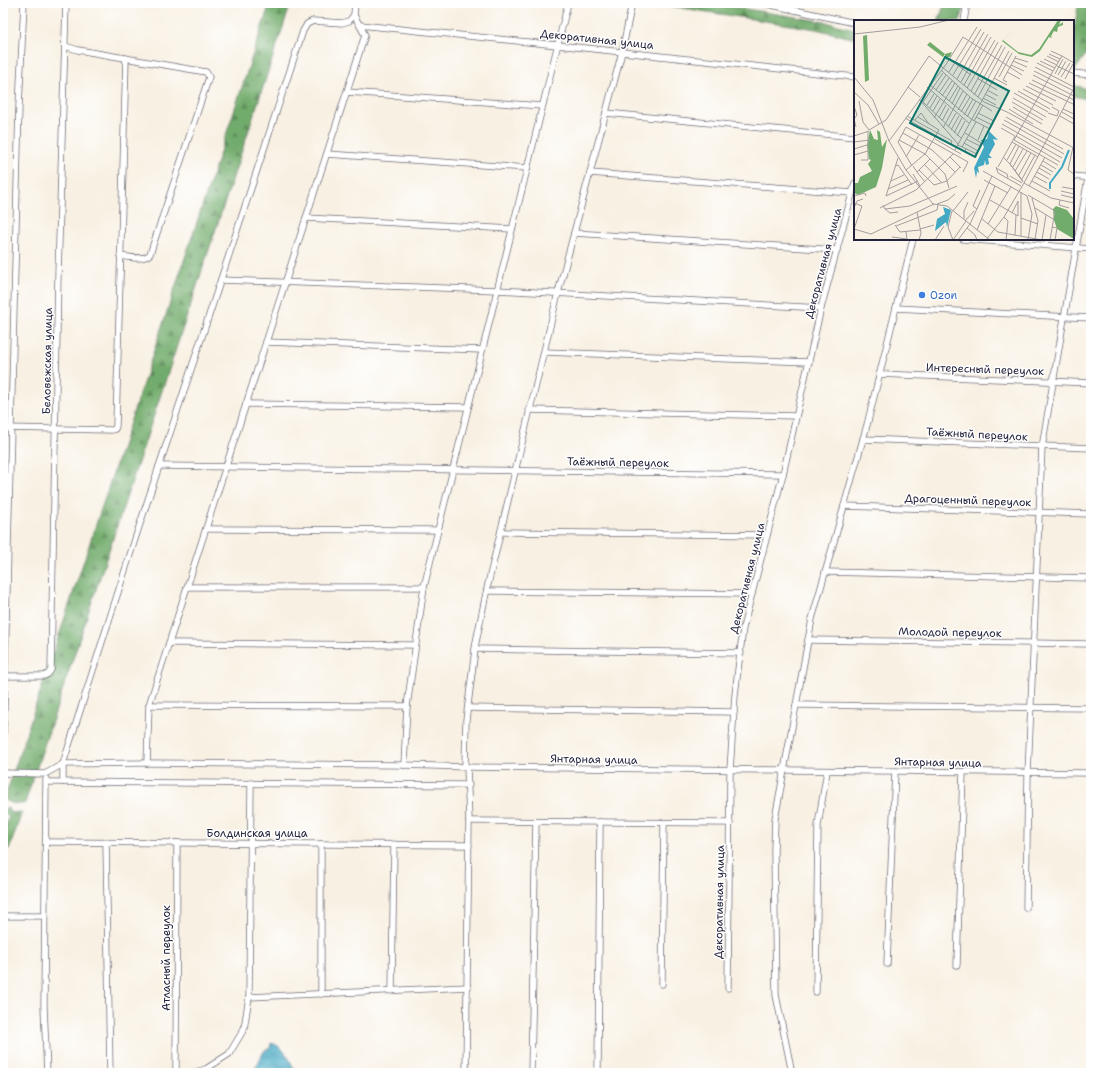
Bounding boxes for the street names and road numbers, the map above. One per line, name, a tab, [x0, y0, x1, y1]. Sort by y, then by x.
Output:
street label: Декоративная улица	[540, 26, 655, 53]
street label: Декоративная улица	[801, 206, 846, 320]
street label: Беловежская улица	[39, 307, 56, 415]
street label: Интересный переулок	[926, 360, 1044, 379]
street label: Таёжный переулок	[926, 424, 1028, 445]
street label: Таёжный переулок	[567, 454, 669, 471]
street label: Драгоценный переулок	[904, 491, 1032, 510]
street label: Декоративная улица	[726, 521, 769, 635]
street label: Молодой переулок	[898, 624, 1002, 641]
street label: Янтарная улица	[550, 751, 638, 768]
street label: Янтарная улица	[894, 754, 982, 771]
street label: Болдинская улица	[206, 826, 308, 841]
street label: Декоративная улица	[711, 845, 728, 959]
street label: Атласный переулок	[159, 905, 174, 1011]

